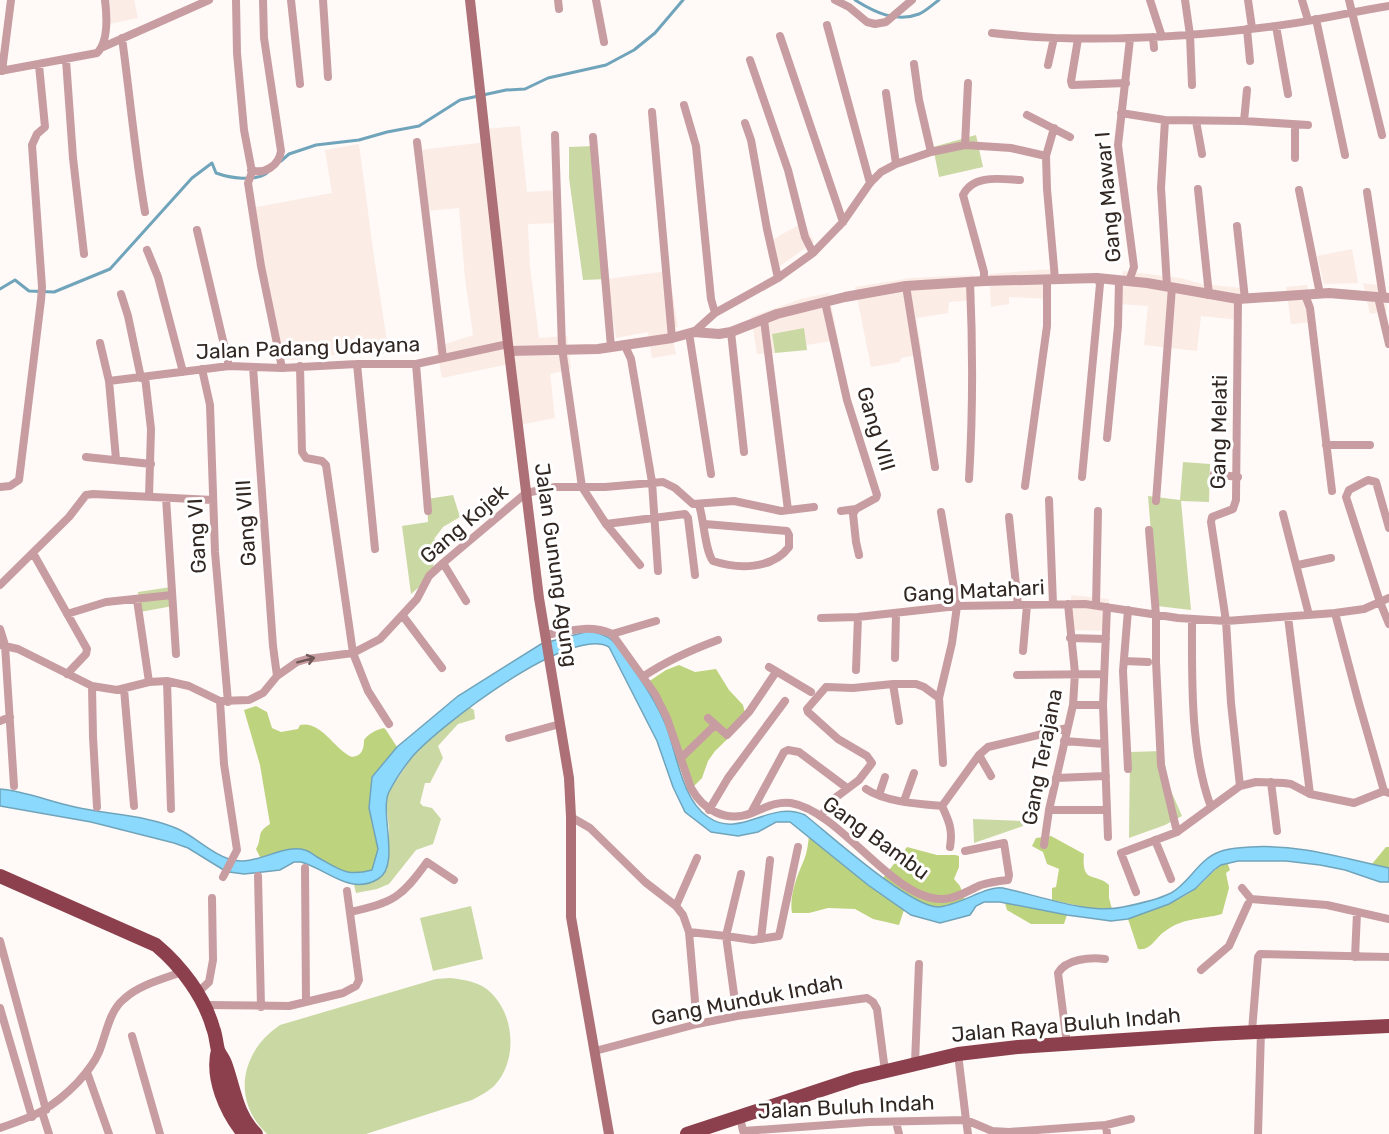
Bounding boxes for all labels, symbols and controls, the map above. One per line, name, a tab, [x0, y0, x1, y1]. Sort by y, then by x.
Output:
street label: Gang Mawar I	[1089, 131, 1126, 263]
street label: Jalan Padang Udayana	[195, 331, 421, 364]
street label: Gang Melati	[1205, 374, 1232, 490]
street label: Gang VIII	[852, 384, 901, 474]
street label: Jalan Gunung Agung	[530, 461, 583, 669]
street label: Gang VIII	[230, 479, 261, 567]
street label: Gang Kojek	[415, 479, 513, 569]
street label: Gang VI	[182, 498, 211, 574]
street label: Gang Matahari	[903, 574, 1045, 607]
one-way arrow	[296, 654, 315, 665]
street label: Gang Terajana	[1016, 687, 1067, 827]
street label: Gang Bambu	[818, 791, 935, 885]
street label: Gang Munduk Indah	[649, 969, 845, 1030]
street label: Jalan Raya Buluh Indah	[950, 1002, 1182, 1047]
street label: Jalan Buluh Indah	[757, 1089, 935, 1124]

